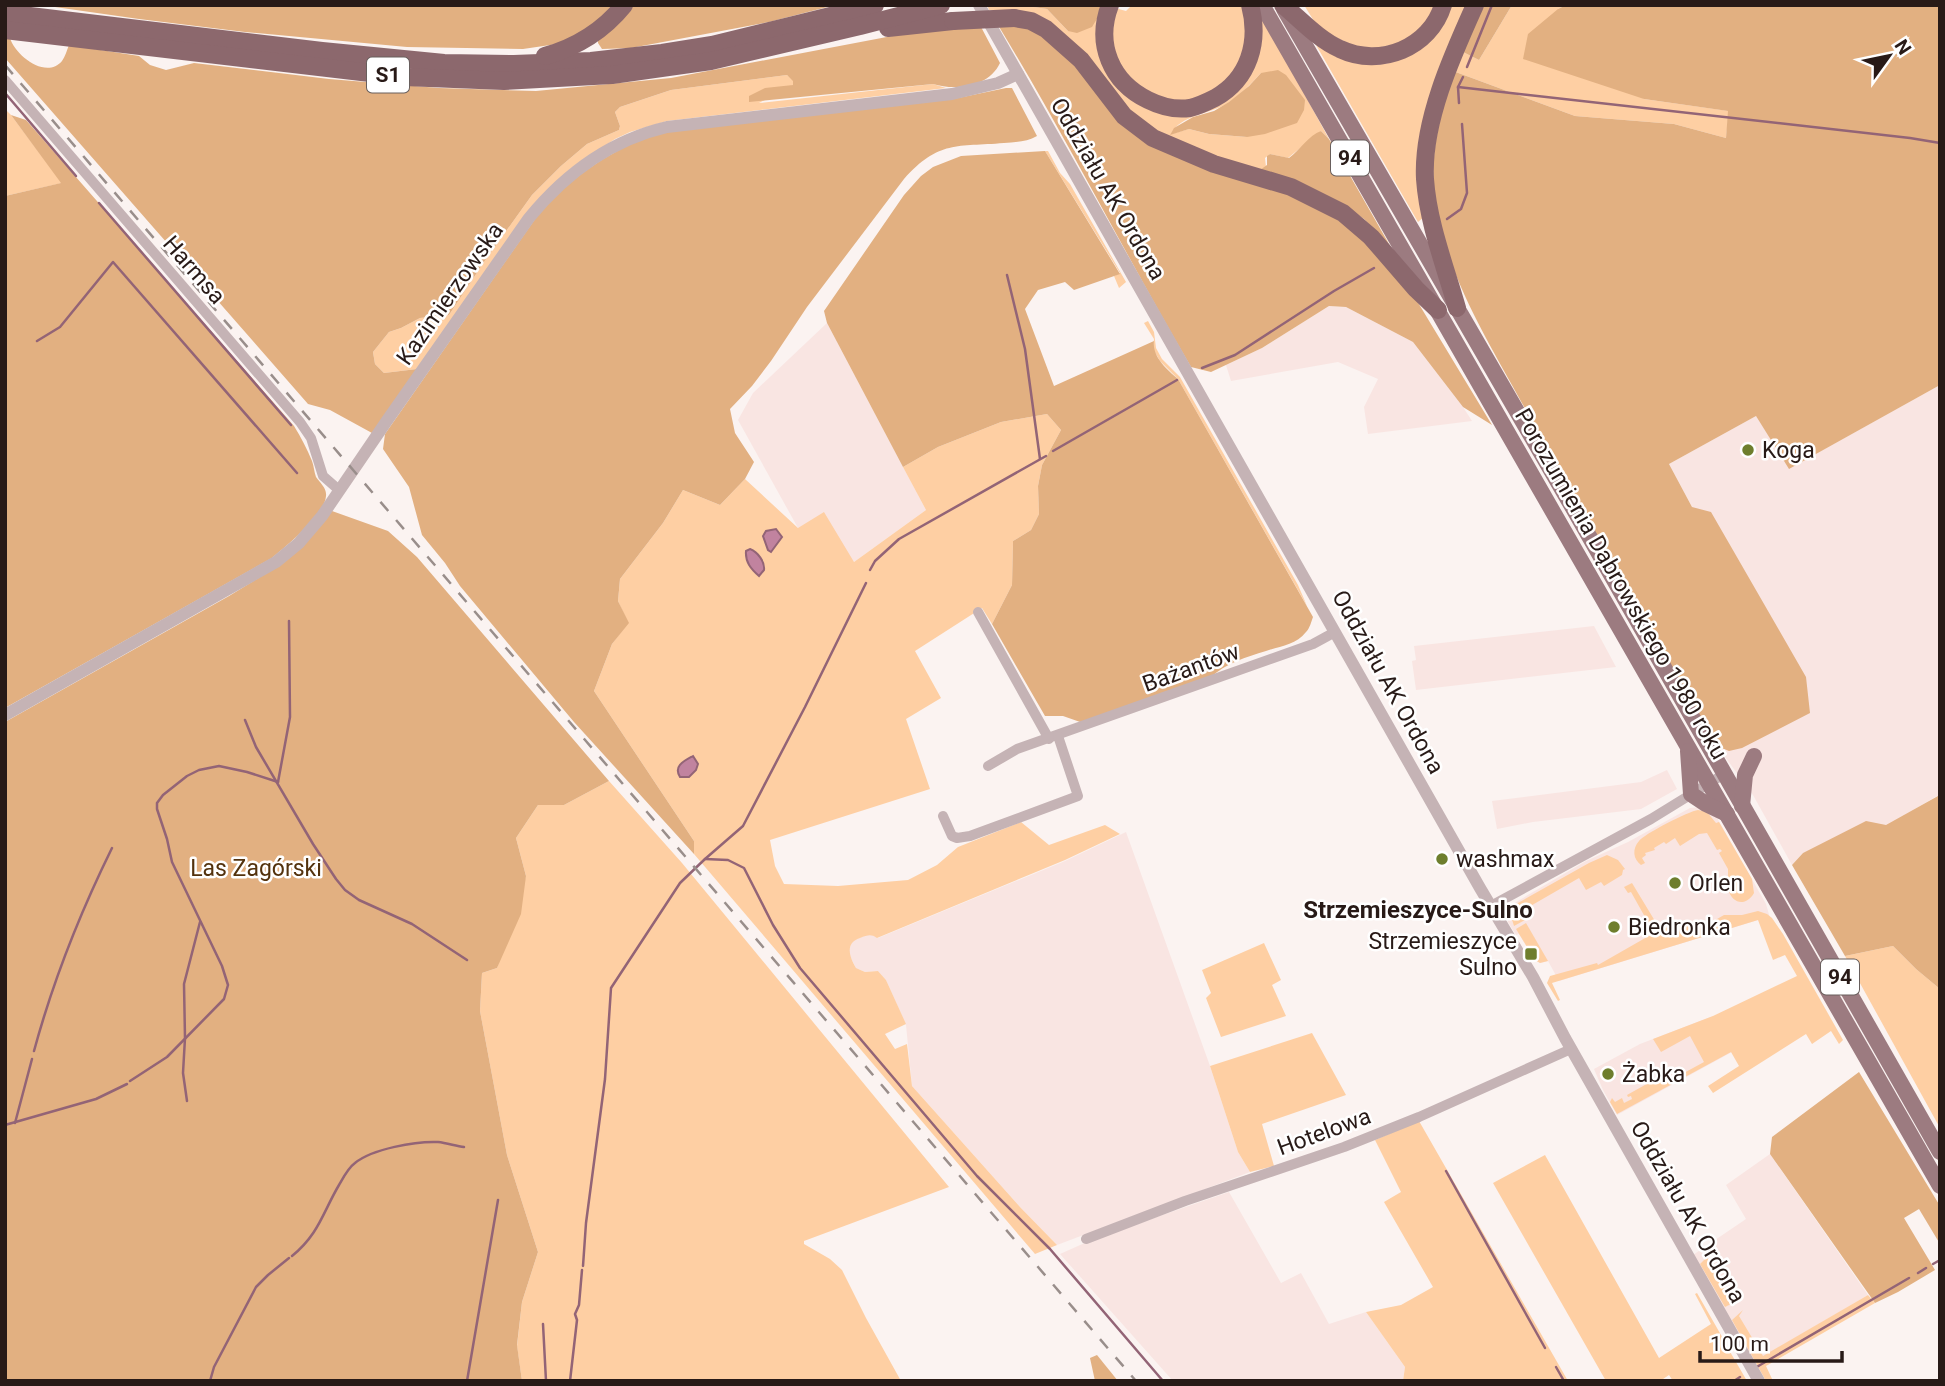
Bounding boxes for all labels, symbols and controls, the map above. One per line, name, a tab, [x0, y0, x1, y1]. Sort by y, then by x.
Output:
north arrow	[1854, 21, 1924, 91]
text: N	[1890, 35, 1916, 59]
road number: S1	[367, 57, 409, 92]
street label: Oddziału AK Ordona	[1045, 93, 1171, 285]
road number: 94	[1331, 140, 1369, 176]
street label: Kazimierzowska	[391, 218, 509, 370]
street label: Harmsa	[157, 230, 231, 310]
street label: Porozumienia Dąbrowskiego 1980 roku	[1509, 404, 1733, 764]
place label: Koga	[1762, 437, 1815, 464]
marker: Koga	[1740, 442, 1756, 458]
street label: Oddziału AK Ordona	[1326, 585, 1450, 779]
street label: Bażantów	[1139, 638, 1243, 698]
place label: washmax	[1456, 846, 1554, 873]
marker: washmax	[1434, 851, 1450, 867]
park label: Las Zagórski	[190, 855, 322, 882]
place label: Orlen	[1689, 870, 1743, 897]
marker: Orlen	[1667, 875, 1683, 891]
district label: Strzemieszyce-Sulno	[1303, 896, 1533, 924]
place label: Biedronka	[1628, 914, 1731, 941]
marker: Biedronka	[1606, 919, 1622, 935]
place label: Strzemieszyce Sulno	[1368, 928, 1517, 981]
marker: Strzemieszyce Sulno	[1523, 946, 1539, 962]
road number: 94	[1821, 960, 1859, 995]
place label: Żabka	[1622, 1061, 1685, 1088]
marker: Żabka	[1600, 1066, 1616, 1082]
street label: Hotelowa	[1273, 1103, 1375, 1161]
street label: Oddziału AK Ordona	[1625, 1116, 1751, 1308]
scale bar	[1700, 1320, 1842, 1364]
text: 100 m	[1710, 1332, 1769, 1356]

